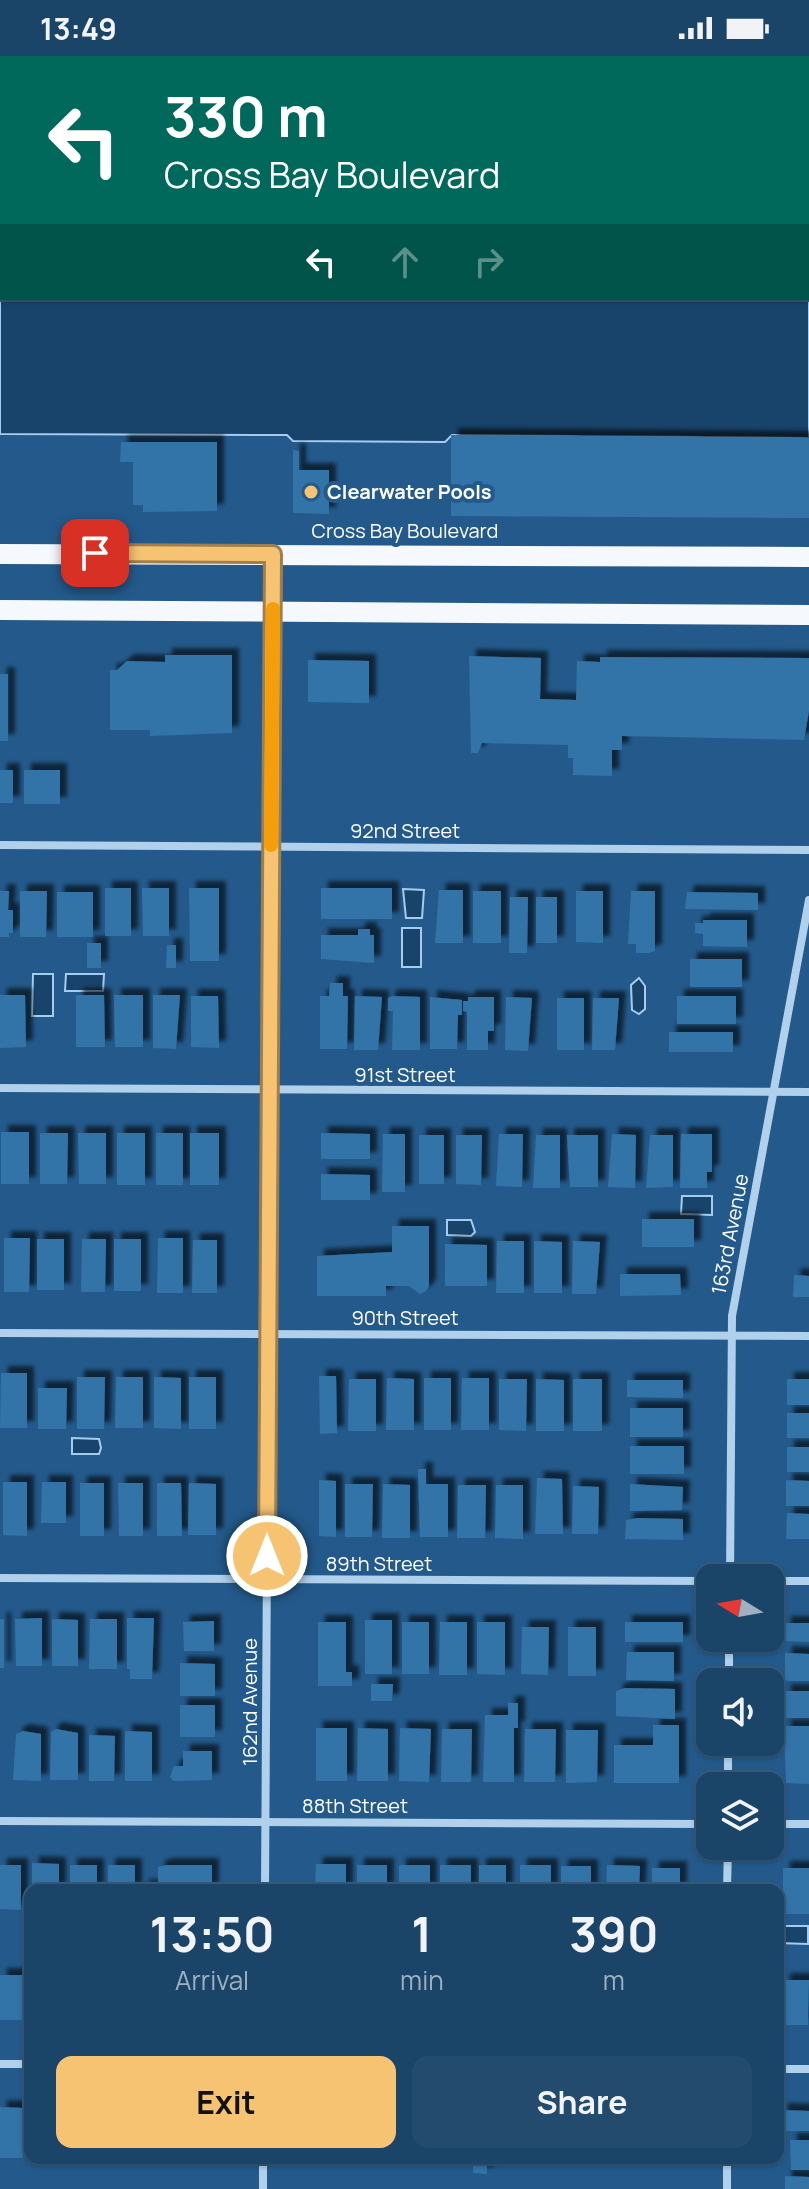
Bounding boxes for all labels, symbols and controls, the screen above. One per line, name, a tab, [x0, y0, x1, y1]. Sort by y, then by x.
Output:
text: 13:49	[40, 8, 117, 49]
text: 330 m	[164, 77, 328, 154]
icon: left	[32, 88, 136, 192]
text: Cross Bay Boulevard	[164, 150, 500, 199]
icon: left	[299, 240, 343, 284]
icon: ahead	[383, 240, 427, 284]
icon: right	[467, 240, 511, 284]
place label: Clearwater Pools	[327, 478, 492, 505]
marker: Clearwater Pools	[302, 483, 320, 501]
street label: Cross Bay Boulevard	[312, 517, 498, 544]
pin	[61, 519, 129, 587]
icon: arrive	[73, 531, 117, 575]
street label: 92nd Street	[350, 817, 460, 844]
street label: 91st Street	[354, 1061, 456, 1088]
street label: 163rd Avenue	[705, 1171, 754, 1297]
street label: 90th Street	[351, 1304, 459, 1331]
position arrow	[225, 1514, 309, 1598]
street label: 89th Street	[326, 1550, 432, 1577]
north arrow	[696, 1564, 784, 1652]
map controls	[696, 1564, 784, 1860]
street label: 162nd Avenue	[236, 1638, 263, 1766]
button: sound	[696, 1668, 784, 1756]
button: layers	[696, 1772, 784, 1860]
street label: 88th Street	[302, 1792, 408, 1819]
text: 13:50	[150, 1901, 275, 1966]
text: 1	[411, 1901, 432, 1966]
text: 390	[569, 1901, 659, 1966]
text: Arrival	[175, 1962, 249, 1998]
text: min	[400, 1962, 444, 1998]
text: m	[603, 1962, 625, 1998]
button: Exit	[56, 2056, 396, 2148]
button: Share	[412, 2056, 752, 2148]

